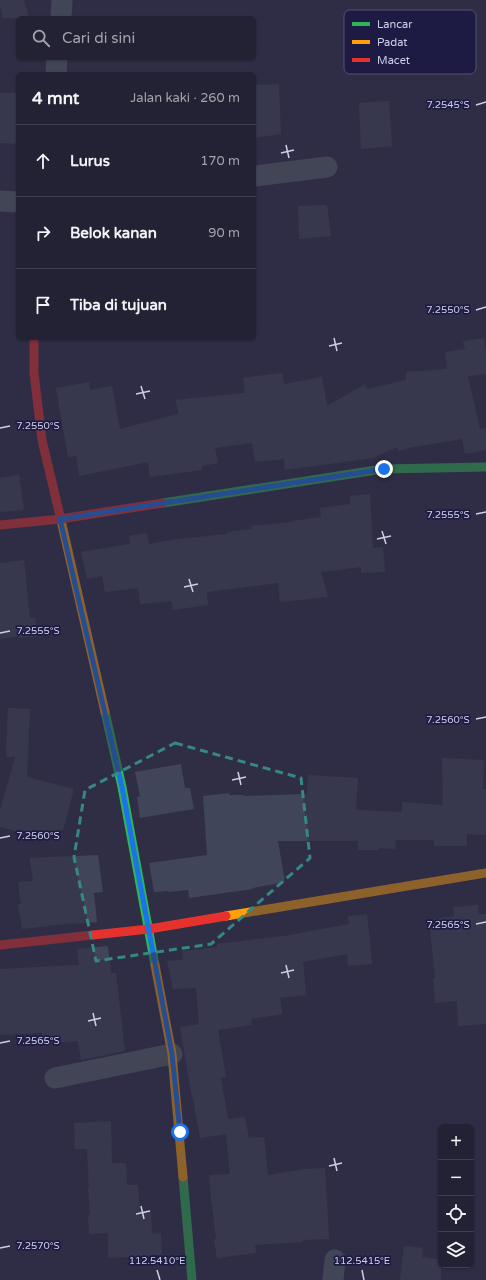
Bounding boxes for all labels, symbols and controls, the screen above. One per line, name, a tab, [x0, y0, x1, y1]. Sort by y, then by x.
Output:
legend	[344, 10, 476, 74]
search box	[16, 16, 256, 60]
text: Lancar	[377, 18, 413, 31]
icon: search	[30, 27, 52, 49]
text: Cari di sini	[62, 29, 135, 47]
text: Padat	[377, 36, 407, 49]
text: Macet	[377, 54, 410, 67]
text: 4 mnt	[32, 88, 79, 109]
text: Jalan kaki · 260 m	[130, 90, 240, 106]
text: 7.2545°S	[426, 99, 470, 111]
icon: ahead	[32, 150, 54, 172]
text: Lurus	[70, 152, 110, 170]
text: 170 m	[200, 153, 240, 169]
icon: right	[32, 222, 54, 244]
text: Belok kanan	[70, 224, 157, 242]
text: 90 m	[208, 225, 240, 241]
icon: arrive	[32, 294, 54, 316]
text: Tiba di tujuan	[70, 296, 167, 314]
text: 7.2550°S	[426, 304, 470, 316]
text: 7.2550°S	[16, 420, 60, 432]
route end	[375, 460, 393, 478]
text: 7.2555°S	[426, 509, 470, 521]
text: 7.2555°S	[16, 625, 60, 637]
text: 7.2560°S	[426, 714, 470, 726]
text: 7.2560°S	[16, 830, 60, 842]
text: 7.2565°S	[426, 919, 470, 931]
text: 7.2565°S	[16, 1035, 60, 1047]
route start	[171, 1123, 189, 1141]
map controls	[438, 1124, 474, 1268]
button: +	[438, 1124, 474, 1160]
button: −	[438, 1160, 474, 1196]
button: locate	[438, 1196, 474, 1232]
button: layers	[438, 1232, 474, 1268]
text: 7.2570°S	[16, 1240, 60, 1252]
text: 112.5410°E	[129, 1255, 185, 1267]
text: 112.5415°E	[334, 1255, 390, 1267]

